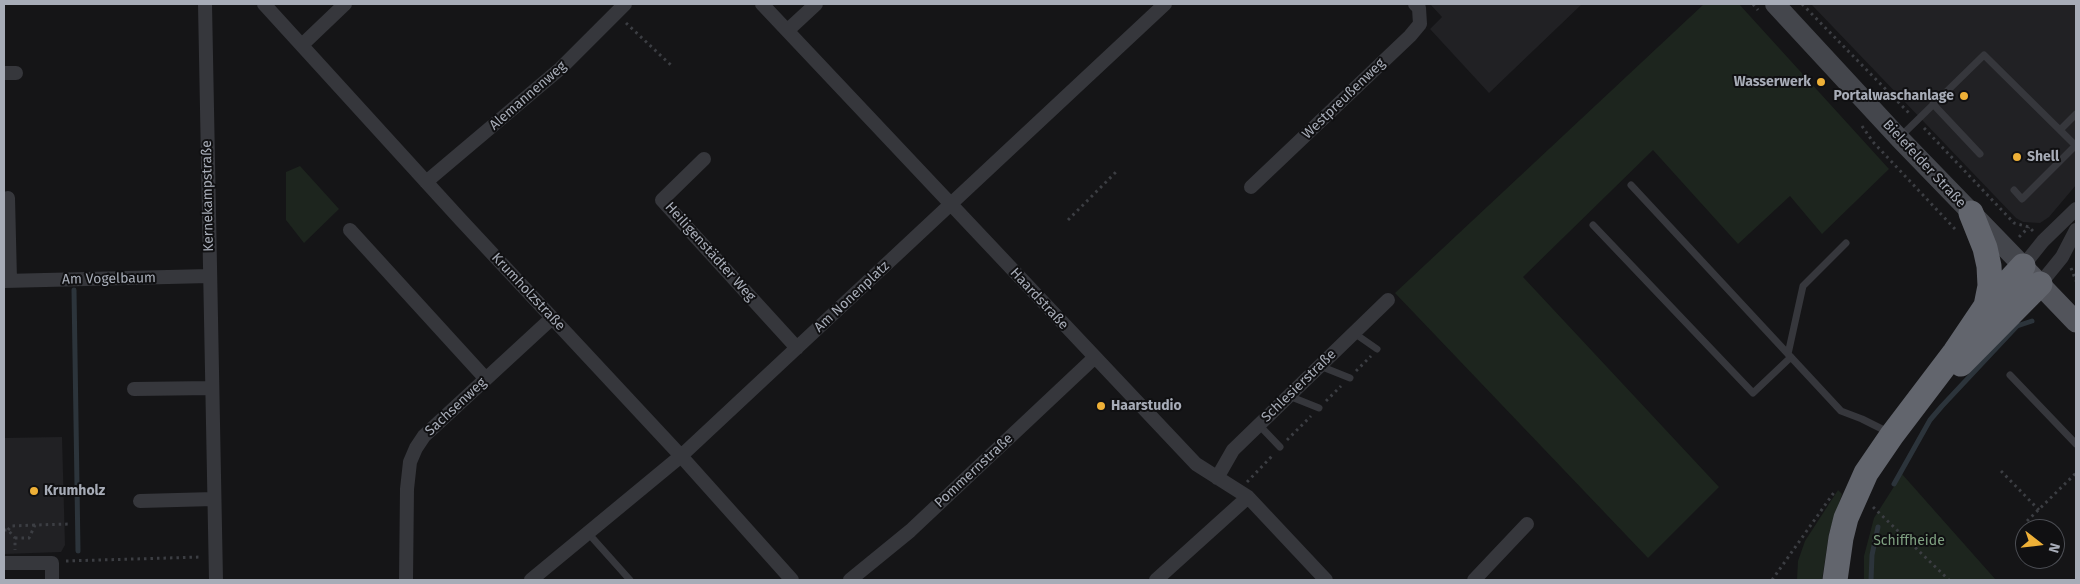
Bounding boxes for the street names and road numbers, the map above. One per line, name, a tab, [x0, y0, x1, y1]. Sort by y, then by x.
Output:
street label: Westpreußenweg	[1299, 55, 1389, 143]
street label: Alemannenweg	[486, 58, 570, 134]
street label: Bielefelder Straße	[1879, 117, 1969, 211]
street label: Kernekampstraße	[199, 140, 217, 252]
street label: Heiligenstädter Weg	[661, 199, 759, 305]
street label: Krumholzstraße	[488, 250, 568, 334]
street label: Am Nonenplatz	[811, 258, 893, 336]
street label: Haardstraße	[1006, 265, 1072, 333]
street label: Am Vogelbaum	[62, 270, 156, 288]
street label: Schlesierstraße	[1258, 346, 1340, 426]
street label: Sachsenweg	[422, 374, 490, 440]
street label: Pommernstraße	[931, 430, 1017, 512]

